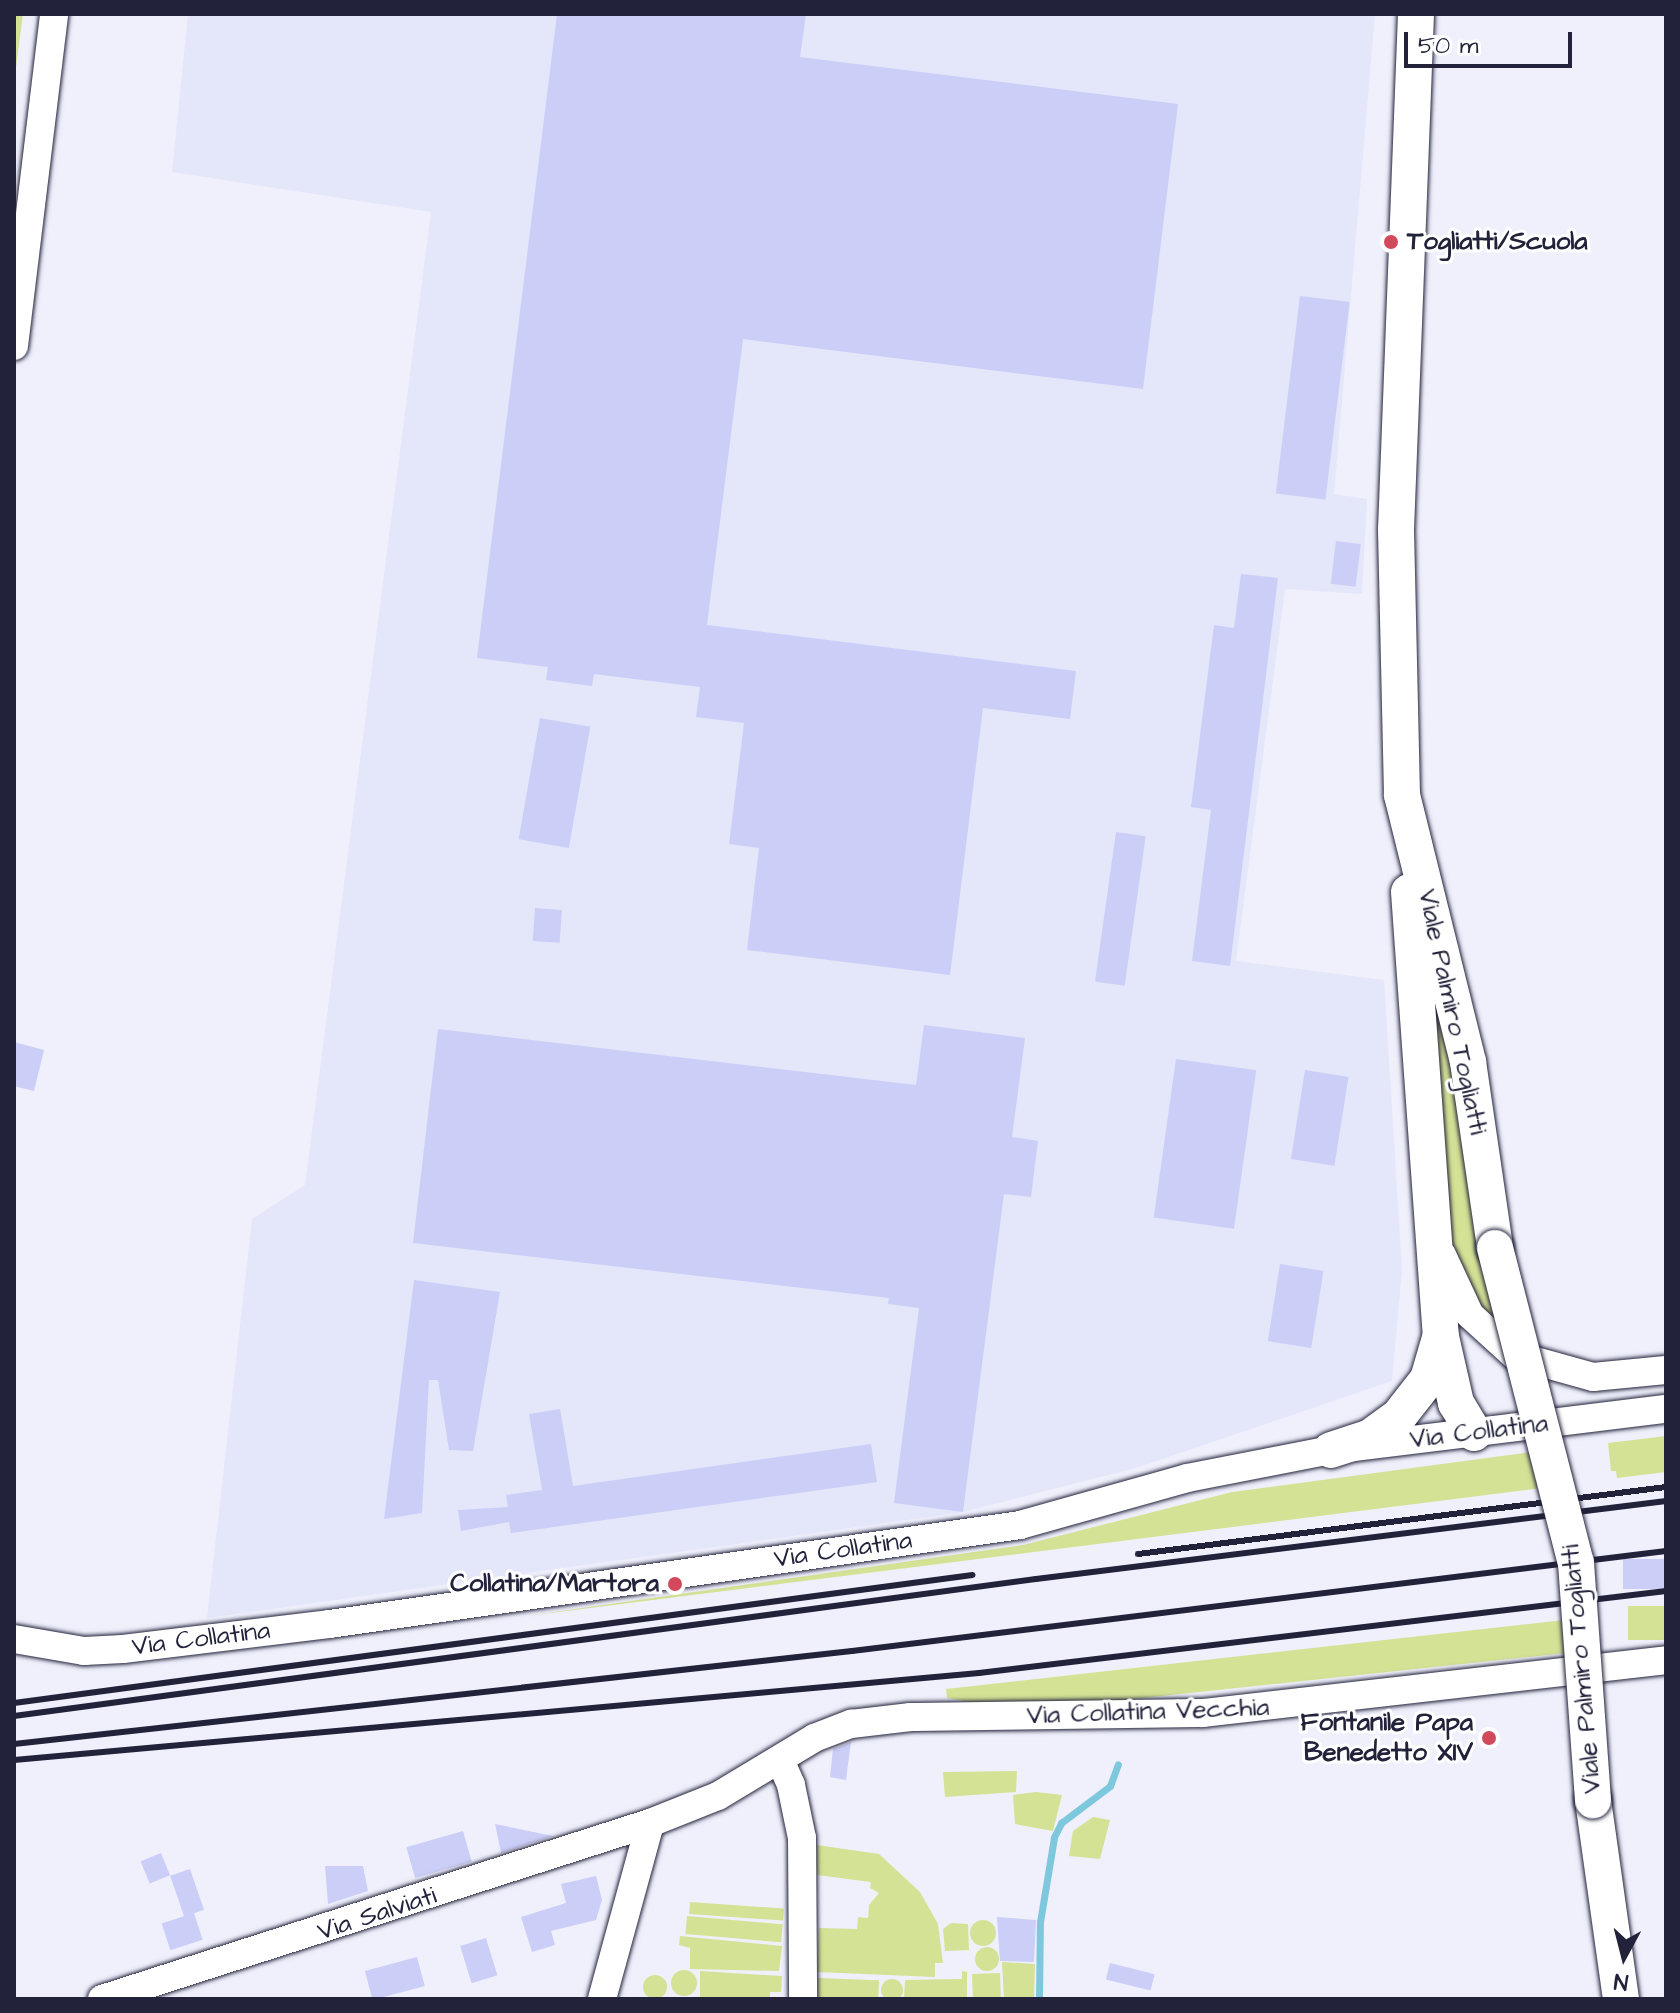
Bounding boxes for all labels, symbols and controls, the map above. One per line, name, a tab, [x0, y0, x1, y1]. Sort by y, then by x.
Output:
scale bar	[1408, 16, 1576, 66]
text: 50 m	[1418, 29, 1478, 63]
place label: Togliatti/Scuola	[1407, 226, 1588, 258]
marker: Togliatti/Scuola	[1382, 233, 1400, 251]
street label: Viale Palmiro Togliatti	[1411, 887, 1493, 1137]
street label: Via Collatina	[1408, 1408, 1550, 1456]
street label: Via Collatina	[772, 1525, 914, 1575]
street label: Viale Palmiro Togliatti	[1556, 1543, 1608, 1795]
place label: Collatina/Martora	[450, 1568, 659, 1600]
marker: Collatina/Martora	[666, 1575, 684, 1593]
street label: Via Collatina	[130, 1615, 272, 1663]
street label: Via Collatina Vecchia	[1026, 1692, 1270, 1732]
place label: Fontanile Papa Benedetto XIV	[1301, 1707, 1473, 1768]
marker: Fontanile Papa Benedetto XIV	[1480, 1729, 1498, 1747]
street label: Via Salviati	[314, 1880, 440, 1948]
north arrow	[1584, 1917, 1664, 1997]
text: N	[1612, 1965, 1630, 1998]

